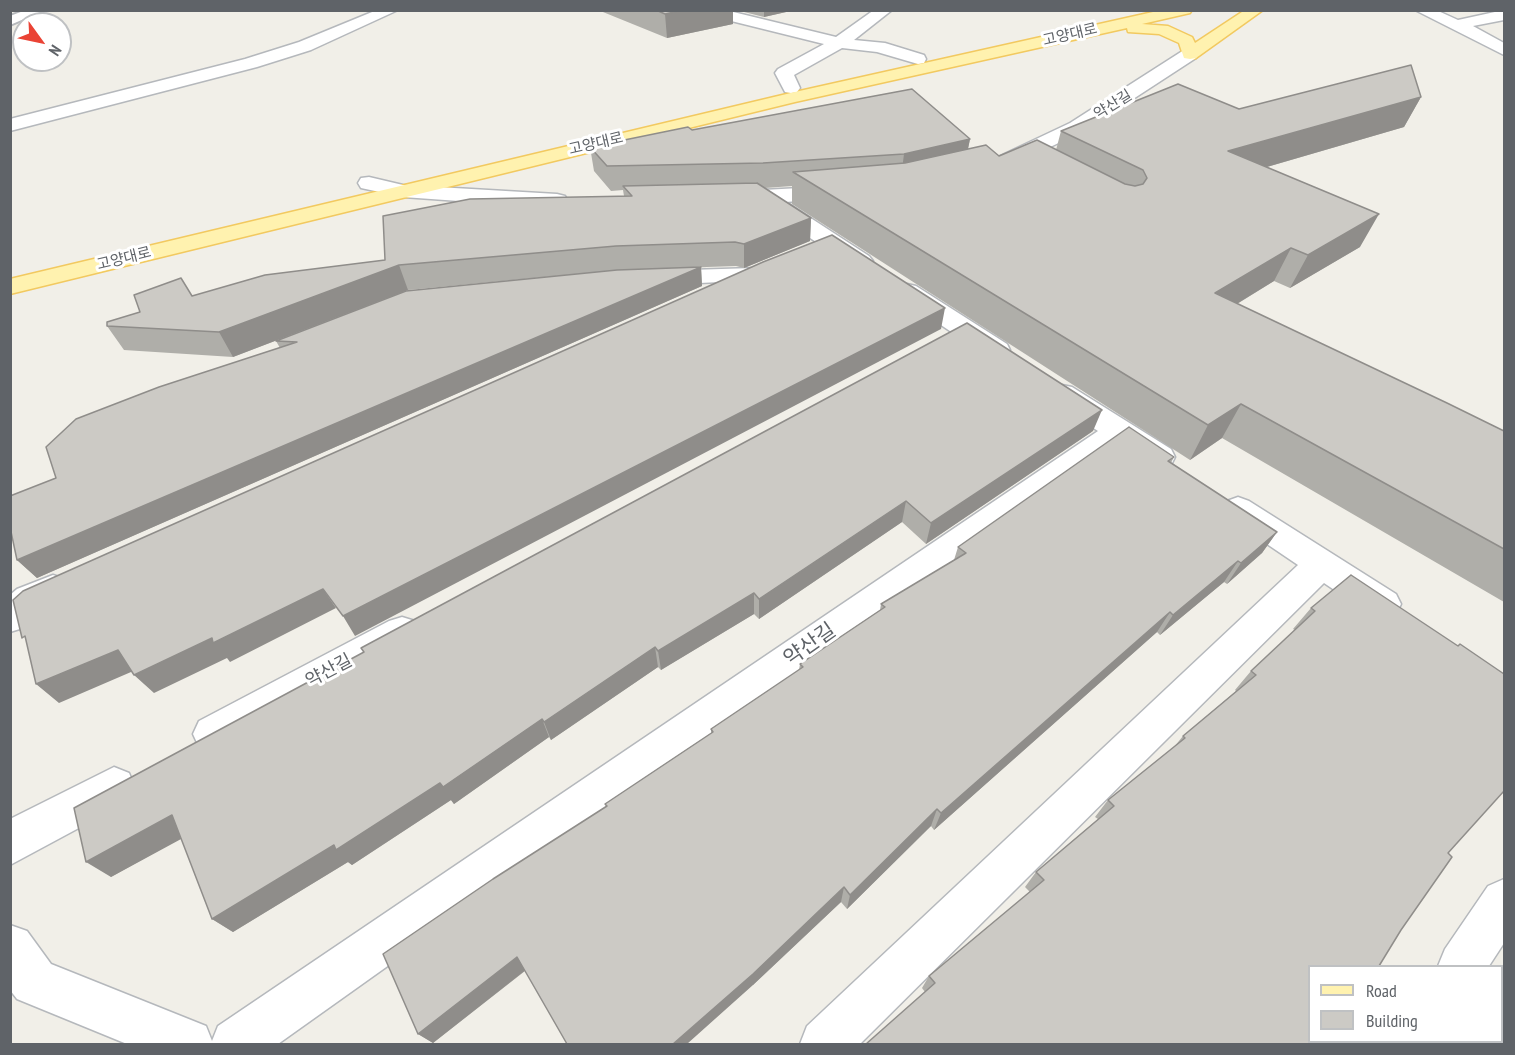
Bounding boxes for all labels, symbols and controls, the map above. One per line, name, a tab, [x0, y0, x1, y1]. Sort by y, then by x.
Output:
north arrow	[12, 12, 72, 72]
street label: 고양대로	[1041, 20, 1099, 50]
text: N	[45, 42, 66, 60]
street label: 약산길	[1091, 86, 1135, 124]
street label: 고양대로	[567, 129, 625, 159]
street label: 고양대로	[95, 244, 153, 274]
street label: 약산길	[779, 618, 841, 672]
street label: 약산길	[302, 650, 356, 692]
legend	[1308, 965, 1503, 1043]
text: Road	[1366, 979, 1397, 1002]
text: Building	[1366, 1009, 1418, 1032]

